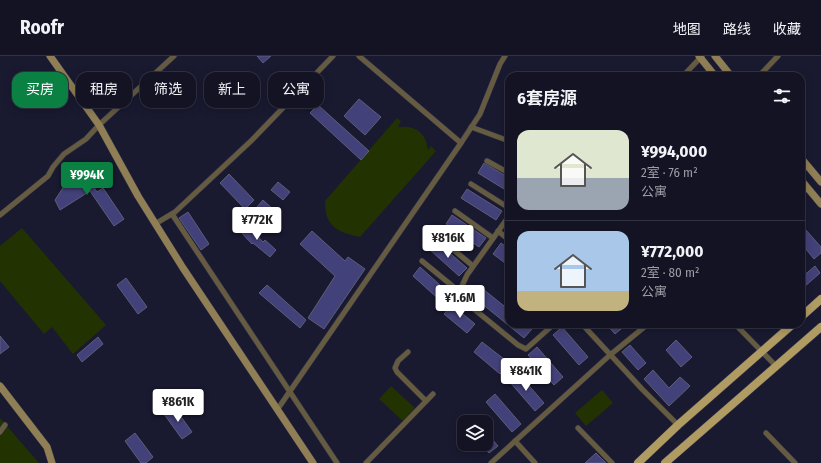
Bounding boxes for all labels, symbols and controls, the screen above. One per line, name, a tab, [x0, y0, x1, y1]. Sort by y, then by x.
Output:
text: Roofr	[20, 16, 64, 39]
text: 地图	[673, 21, 701, 38]
text: 路线	[723, 21, 751, 38]
text: 收藏	[773, 21, 801, 38]
chip: 买房	[12, 72, 68, 108]
chip: 租房	[76, 72, 132, 108]
chip: 筛选	[140, 72, 196, 108]
chip: 新上	[204, 72, 260, 108]
chip: 公寓	[268, 72, 324, 108]
icon: filters	[771, 85, 793, 107]
text: 6套房源	[517, 88, 577, 109]
text: ¥994,000	[641, 141, 707, 162]
icon: home	[549, 146, 597, 194]
pin: ¥994K	[59, 162, 115, 196]
text: 2室 · 76 m²	[641, 165, 698, 180]
text: ¥994K	[70, 167, 104, 182]
text: 公寓	[641, 184, 667, 199]
pin: ¥772K	[229, 207, 285, 241]
text: ¥772K	[241, 212, 273, 227]
pin: ¥816K	[420, 225, 476, 259]
text: ¥816K	[431, 230, 465, 245]
text: ¥772,000	[641, 241, 704, 262]
icon: home	[549, 247, 597, 295]
text: 2室 · 80 m²	[641, 265, 700, 280]
text: 公寓	[641, 284, 667, 299]
pin: ¥1.6M	[432, 285, 488, 319]
text: ¥1.6M	[445, 290, 475, 305]
pin: ¥841K	[498, 358, 554, 392]
text: ¥841K	[510, 363, 542, 378]
pin: ¥861K	[150, 389, 206, 423]
text: ¥861K	[162, 394, 194, 409]
map controls	[457, 415, 493, 451]
button: layers	[457, 415, 493, 451]

